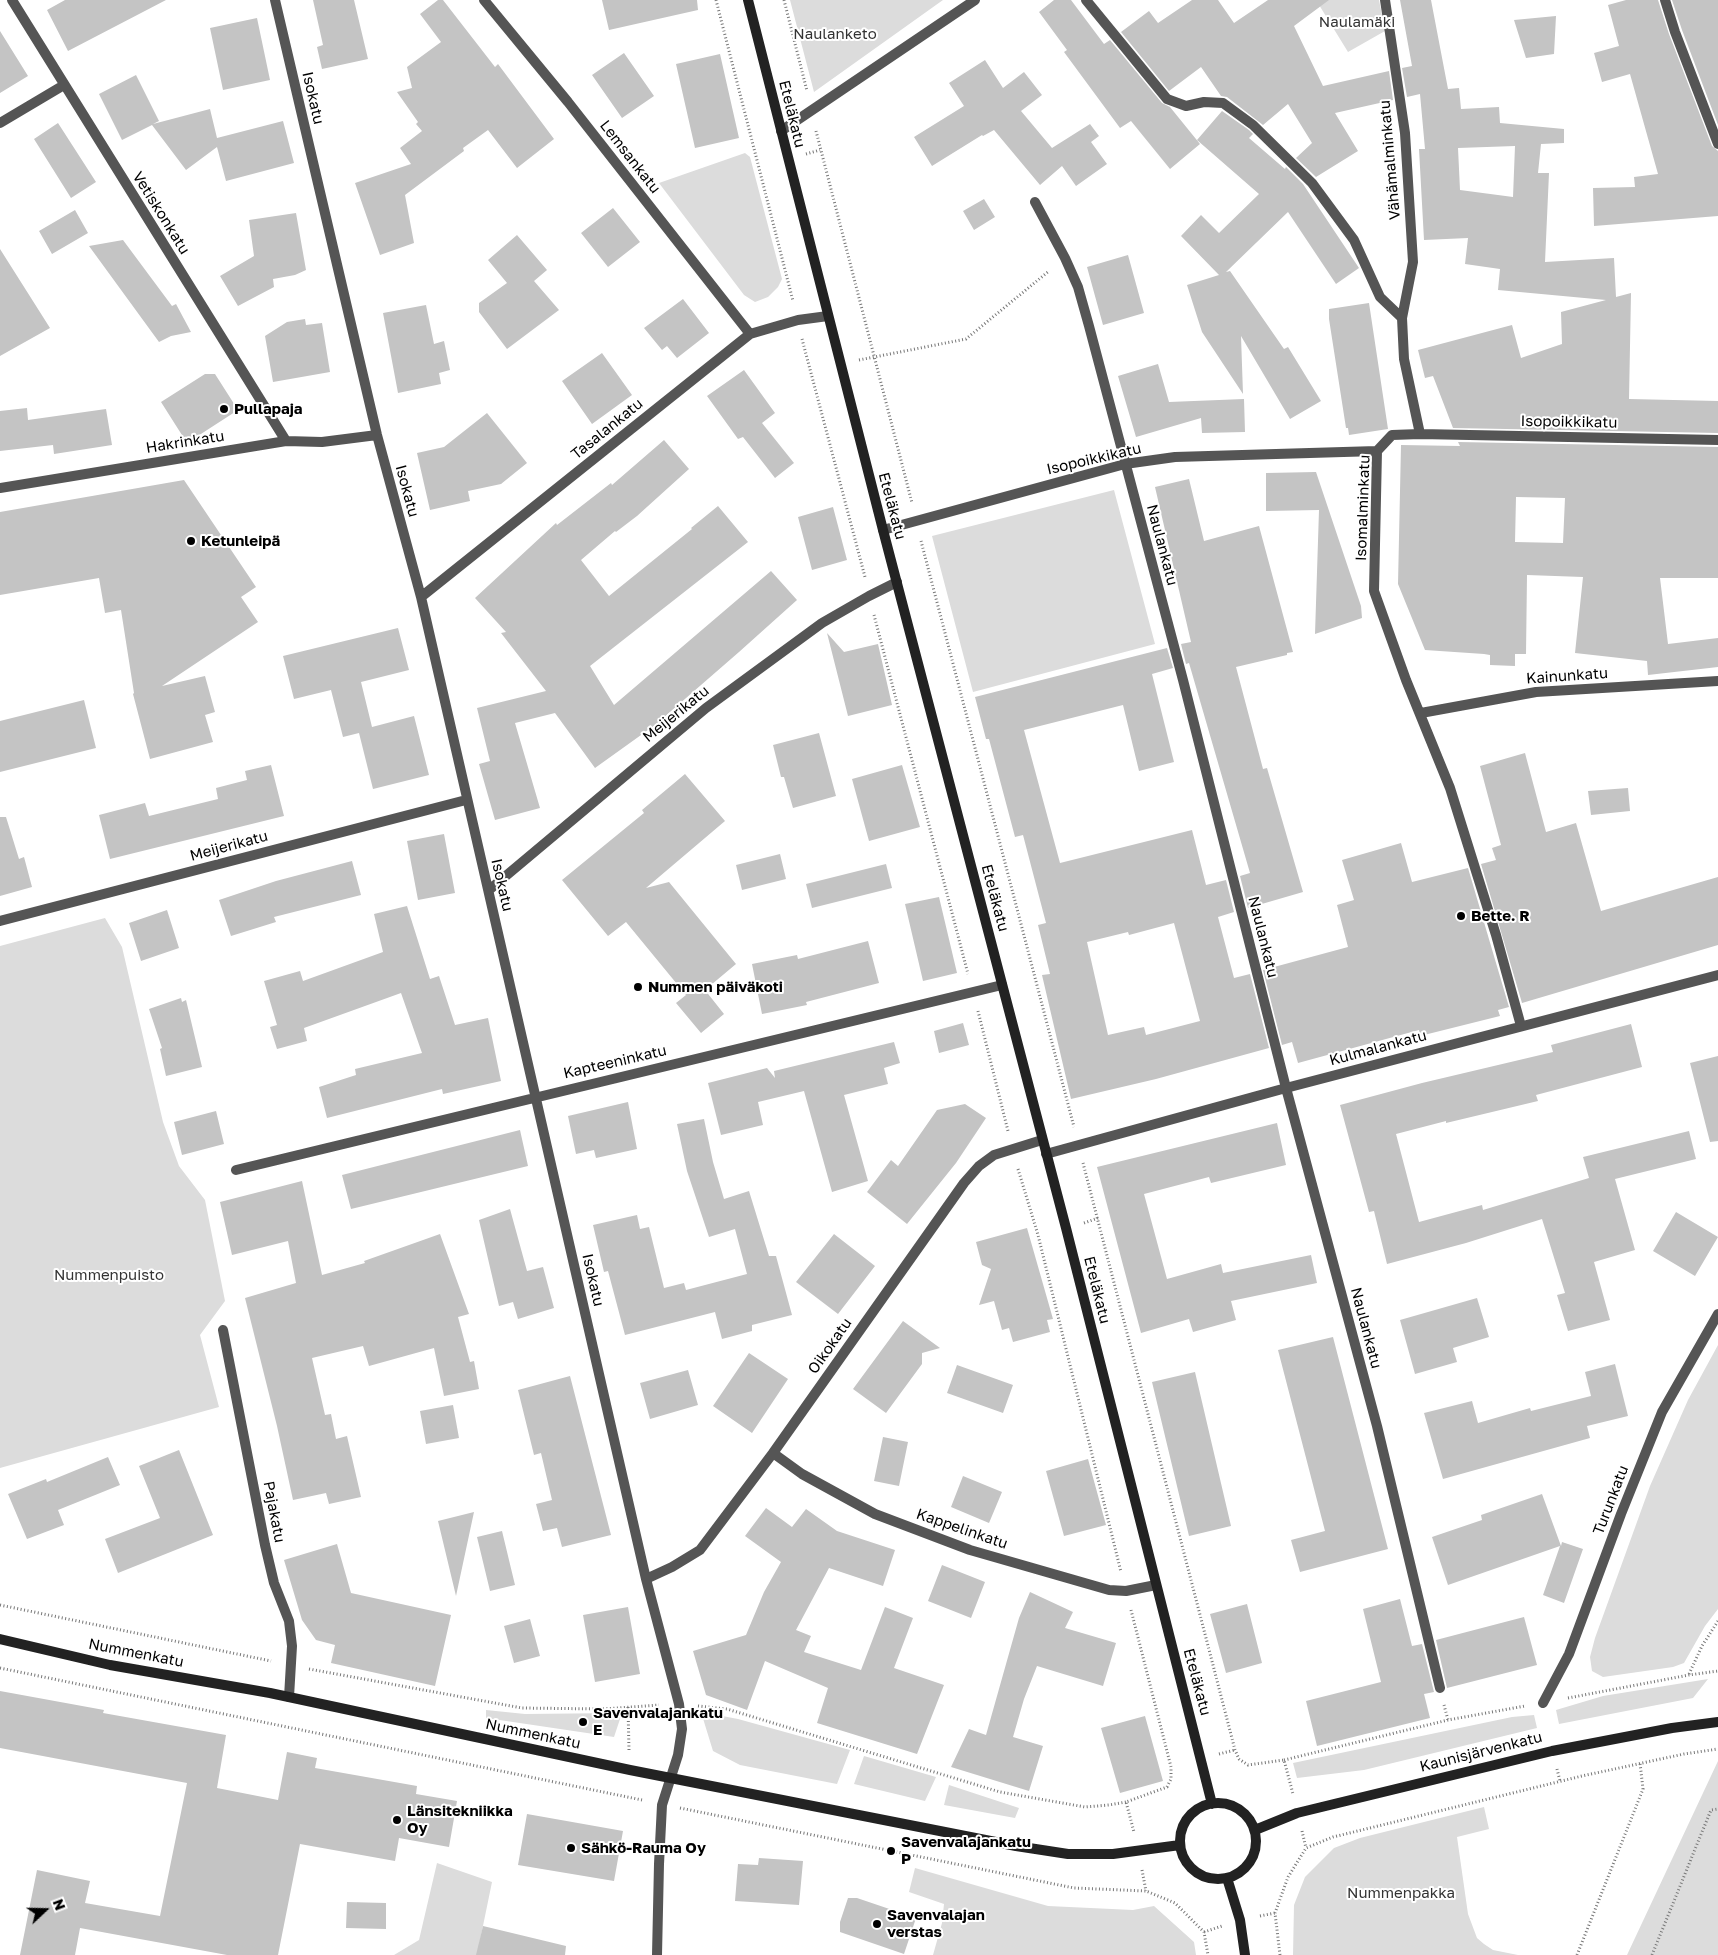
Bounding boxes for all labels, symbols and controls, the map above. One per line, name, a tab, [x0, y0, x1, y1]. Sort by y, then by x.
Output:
park label: Naulamäki	[1319, 13, 1395, 31]
park label: Naulanketo	[793, 25, 877, 43]
street label: Isokatu	[298, 70, 328, 126]
street label: Eteläkatu	[775, 78, 809, 150]
street label: Vähämalminkatu	[1376, 99, 1404, 221]
street label: Lemsankatu	[596, 117, 664, 197]
street label: Vetiskonkatu	[128, 168, 194, 258]
street label: Tasalankatu	[568, 395, 646, 463]
place label: Pullapaja	[234, 400, 302, 418]
marker: Pullapaja	[218, 403, 230, 415]
street label: Isopoikkikatu	[1521, 412, 1617, 432]
street label: Hakrinkatu	[144, 427, 226, 457]
street label: Isopoikkikatu	[1045, 439, 1143, 479]
street label: Isomalminkatu	[1352, 454, 1374, 562]
street label: Isokatu	[391, 463, 423, 519]
street label: Eteläkatu	[874, 470, 910, 542]
street label: Naulankatu	[1143, 503, 1181, 587]
place label: Ketunleipä	[201, 532, 280, 550]
marker: Ketunleipä	[185, 535, 197, 547]
street label: Kainunkatu	[1525, 664, 1609, 688]
street label: Meijerikatu	[639, 682, 713, 746]
street label: Meijerikatu	[188, 827, 270, 865]
street label: Isokatu	[487, 857, 517, 913]
street label: Eteläkatu	[977, 862, 1013, 934]
street label: Naulankatu	[1244, 894, 1282, 980]
place label: Bette. R	[1471, 907, 1530, 925]
marker: Bette. R	[1455, 910, 1467, 922]
place label: Nummen päiväkoti	[648, 978, 783, 996]
marker: Nummen päiväkoti	[632, 981, 644, 993]
street label: Kulmalankatu	[1327, 1026, 1429, 1070]
street label: Kapteeninkatu	[562, 1041, 668, 1083]
street label: Isokatu	[578, 1252, 608, 1308]
street label: Eteläkatu	[1080, 1254, 1114, 1326]
park label: Nummenpuisto	[54, 1266, 164, 1284]
street label: Naulankatu	[1347, 1286, 1385, 1370]
street label: Oikokatu	[804, 1315, 856, 1377]
street label: Turunkatu	[1590, 1463, 1632, 1537]
street label: Pajakatu	[259, 1480, 289, 1544]
street label: Kappelinkatu	[914, 1505, 1010, 1553]
street label: Nummenkatu	[87, 1635, 185, 1671]
street label: Eteläkatu	[1179, 1646, 1215, 1718]
place label: Savenvalajankatu E	[593, 1704, 723, 1739]
street label: Nummenkatu	[484, 1715, 582, 1753]
marker: Savenvalajankatu E	[577, 1716, 589, 1728]
street label: Kaunisjärvenkatu	[1418, 1728, 1544, 1776]
place label: Länsitekniikka Oy	[407, 1802, 513, 1837]
marker: Länsitekniikka Oy	[391, 1814, 403, 1826]
place label: Savenvalajankatu P	[901, 1833, 1031, 1868]
place label: Sähkö-Rauma Oy	[581, 1839, 706, 1857]
marker: Sähkö-Rauma Oy	[565, 1842, 577, 1854]
marker: Savenvalajankatu P	[885, 1845, 897, 1857]
park label: Nummenpakka	[1347, 1884, 1455, 1902]
north arrow	[20, 1885, 70, 1935]
text: N	[50, 1896, 69, 1912]
place label: Savenvalajan verstas	[887, 1906, 985, 1941]
marker: Savenvalajan verstas	[871, 1918, 883, 1930]

